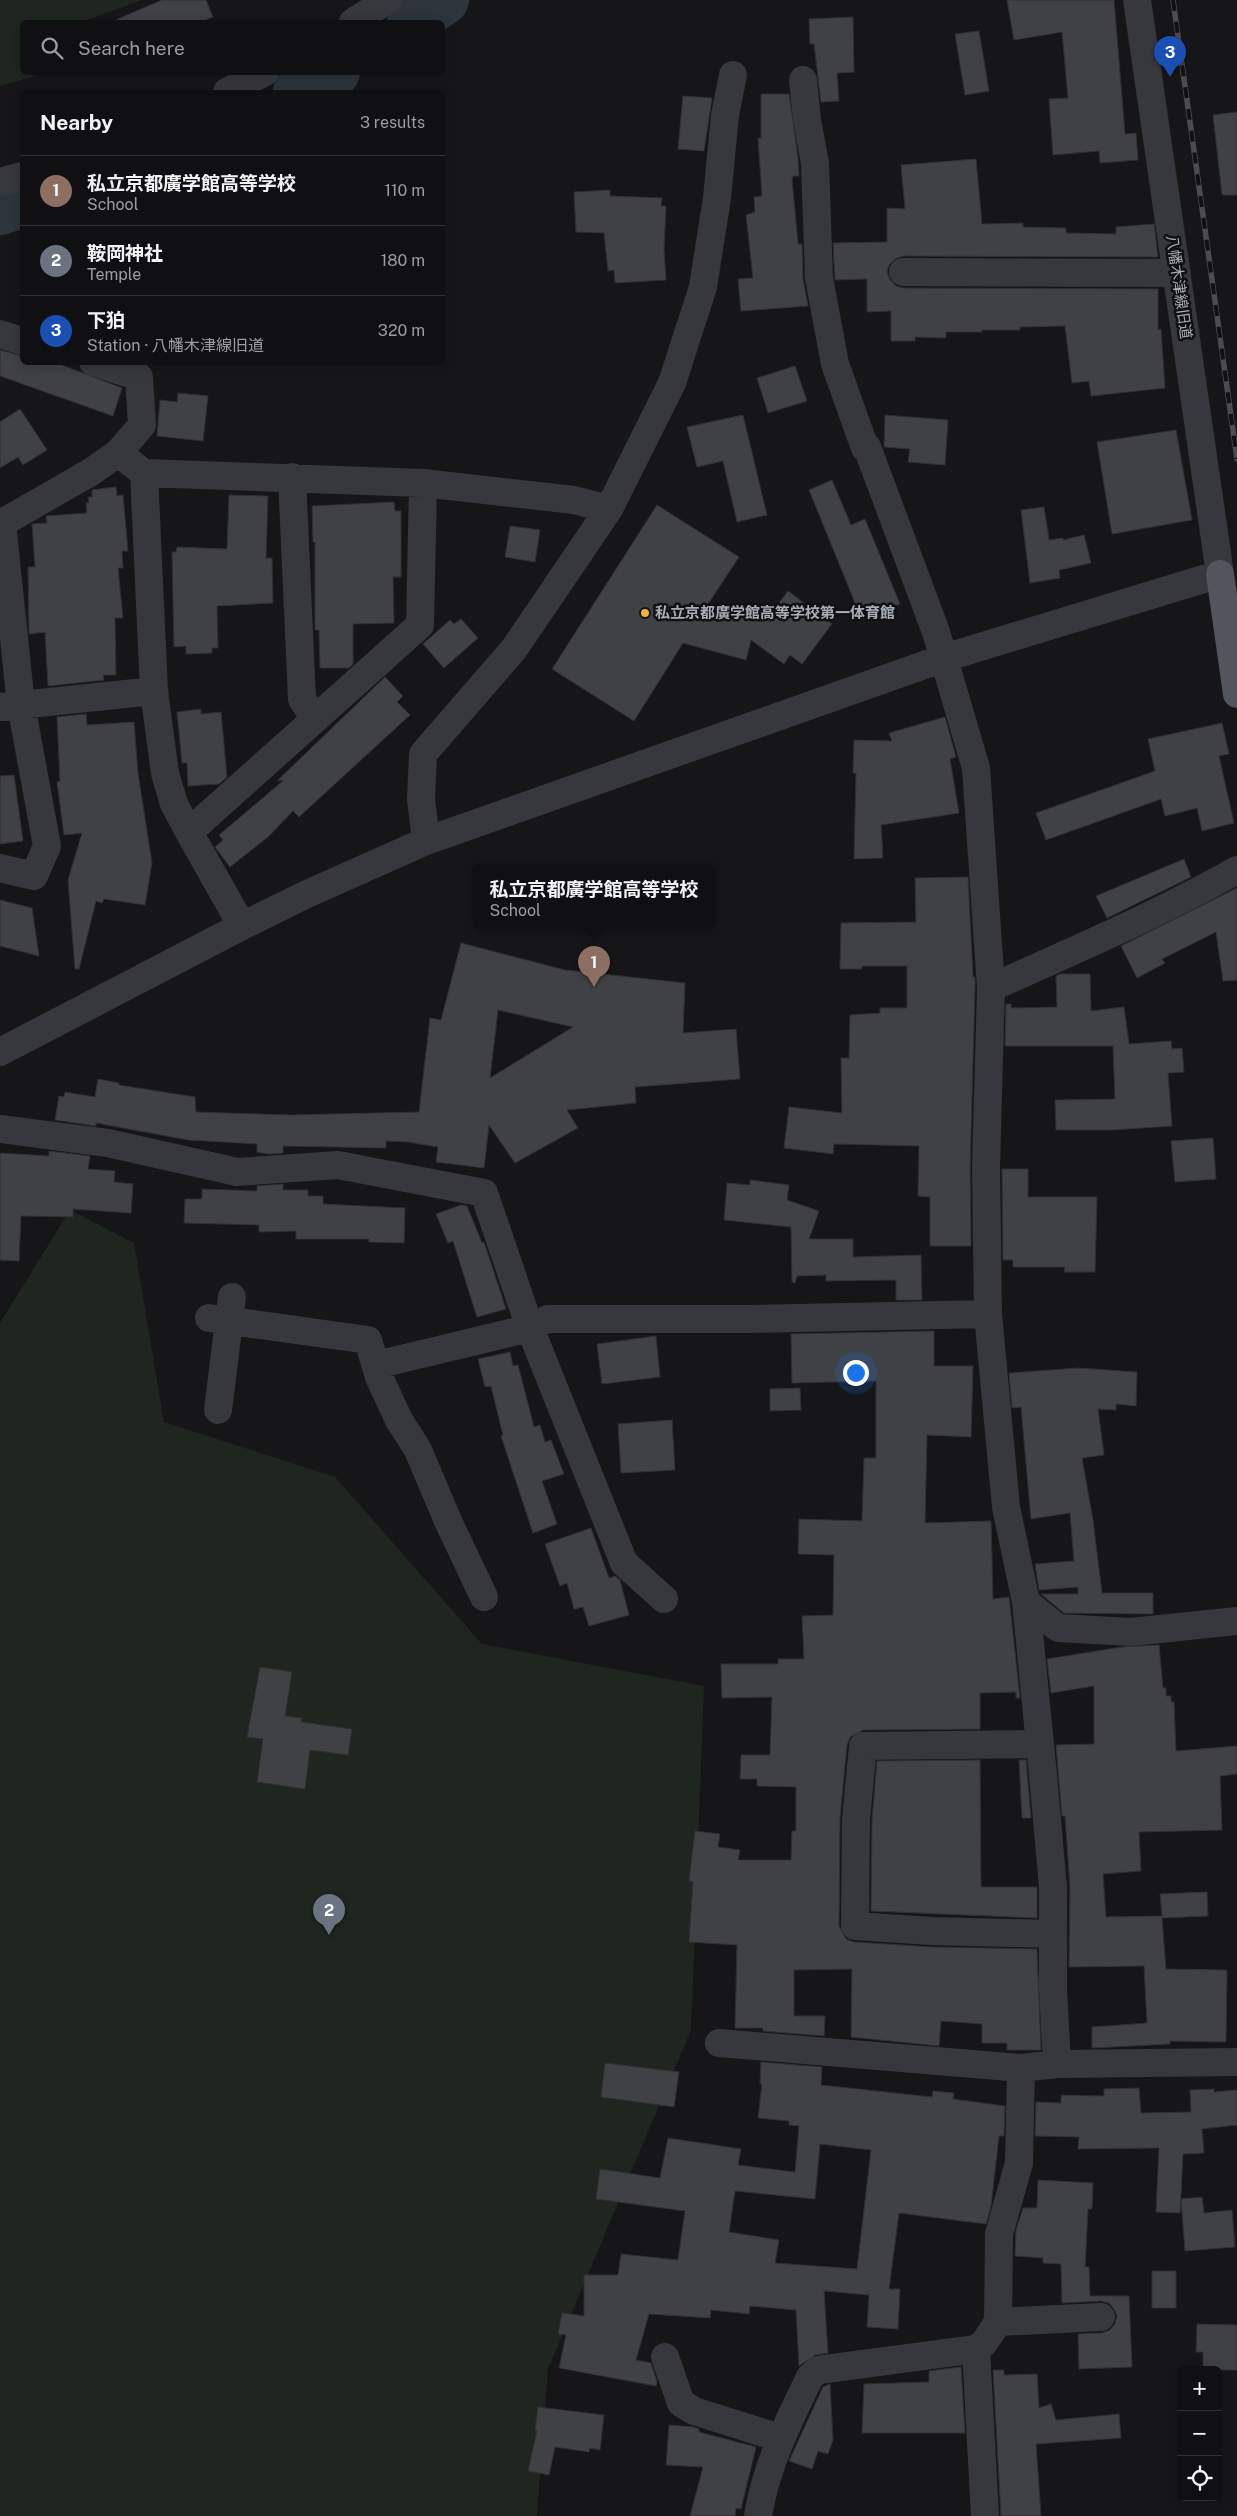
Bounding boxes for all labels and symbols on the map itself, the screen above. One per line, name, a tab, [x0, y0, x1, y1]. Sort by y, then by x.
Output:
pin: 3	[1154, 36, 1186, 77]
street label: 八幡木津線旧道	[1164, 234, 1195, 340]
place label: 私立京都廣学館高等学校第一体育館	[655, 604, 895, 621]
marker: 私立京都廣学館高等学校第一体育館	[639, 607, 651, 619]
pin: 1	[578, 946, 610, 987]
your location	[843, 1360, 869, 1386]
pin: 2	[313, 1894, 345, 1935]

